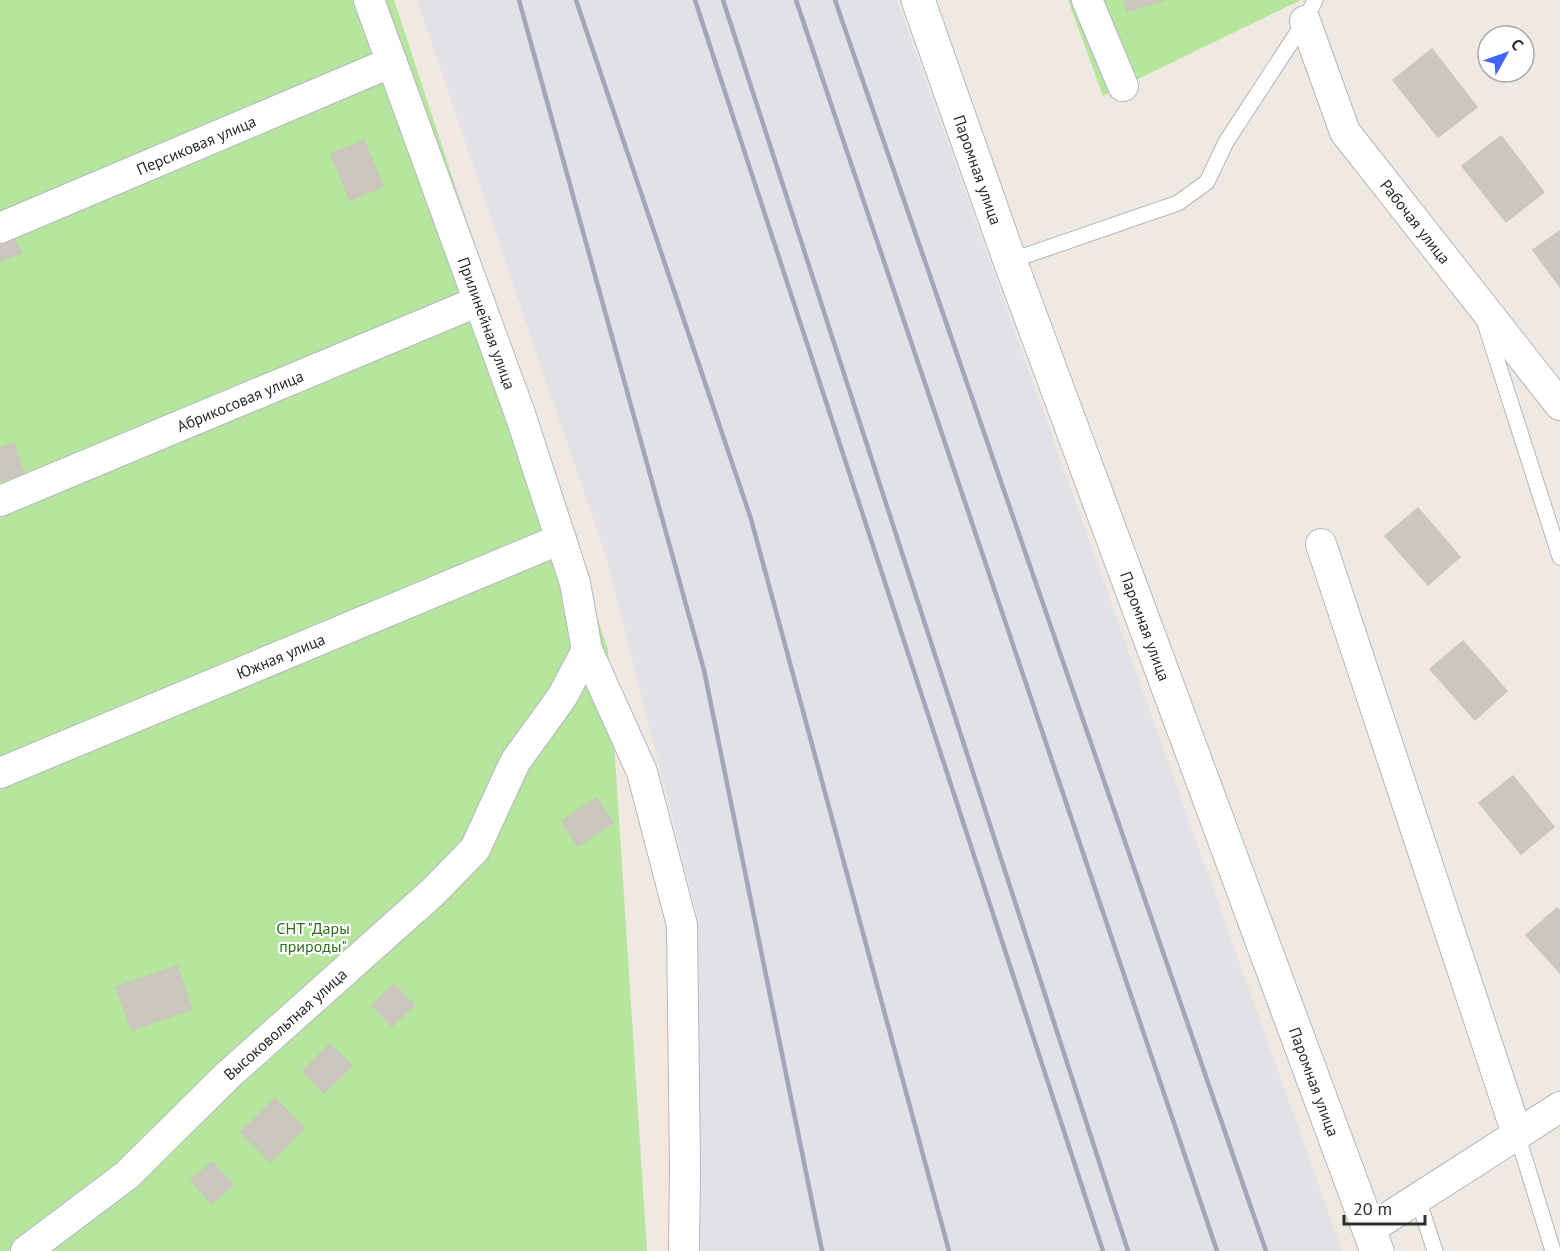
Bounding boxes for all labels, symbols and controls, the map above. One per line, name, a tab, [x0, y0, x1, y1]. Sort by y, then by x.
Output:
north arrow	[1476, 24, 1536, 84]
text: С	[1507, 35, 1528, 54]
street label: Персиковая улица	[133, 111, 259, 179]
street label: Паромная улица	[949, 112, 1006, 227]
street label: Рабочая улица	[1376, 175, 1455, 268]
street label: Прилинейная улица	[454, 254, 520, 392]
street label: Абрикосовая улица	[174, 366, 306, 436]
street label: Паромная улица	[1116, 568, 1175, 684]
street label: Южная улица	[233, 629, 328, 683]
park label: СНТ "Дары природы"	[276, 918, 350, 956]
street label: Высоковольтная улица	[219, 964, 351, 1084]
street label: Паромная улица	[1285, 1024, 1344, 1139]
scale bar	[1344, 1188, 1425, 1226]
text: 20 m	[1353, 1197, 1392, 1220]

